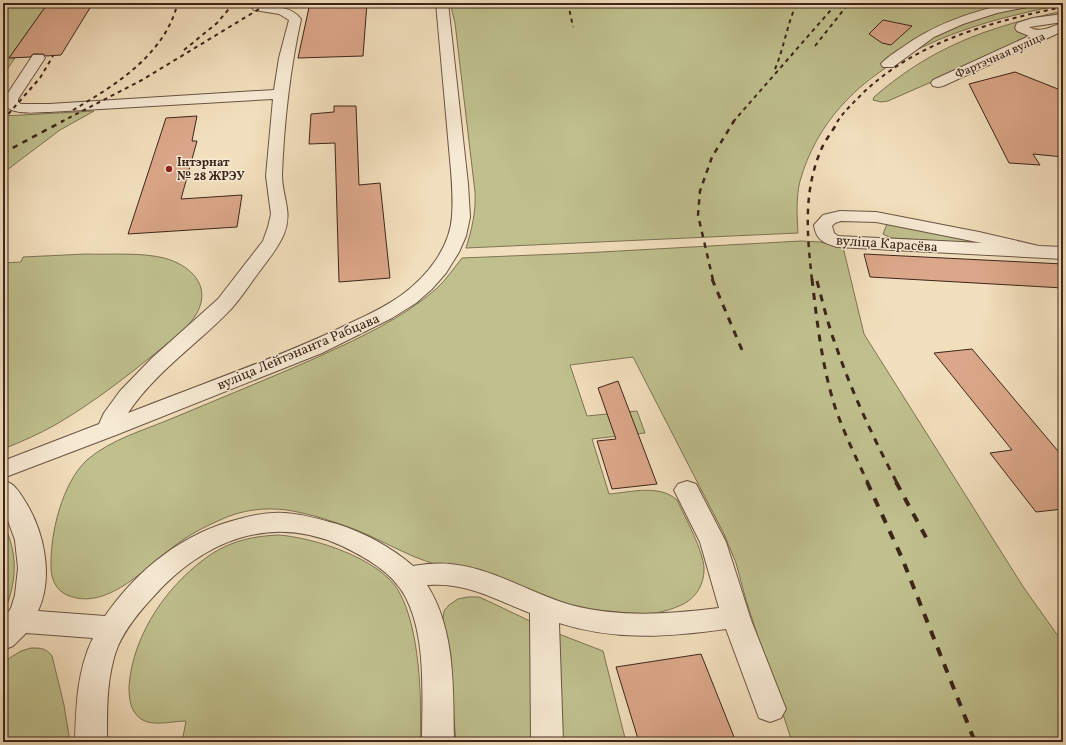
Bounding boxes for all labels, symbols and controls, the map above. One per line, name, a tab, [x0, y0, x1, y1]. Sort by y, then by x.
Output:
street label: Фартэчная вуліца	[953, 29, 1048, 83]
place label: Інтэрнат № 28 ЖРЭУ	[177, 155, 245, 185]
marker: Інтэрнат № 28 ЖРЭУ	[164, 164, 174, 174]
street label: вуліца Карасёва	[835, 231, 938, 258]
street label: вуліца Лейтэнанта Рабцава	[214, 309, 383, 395]

